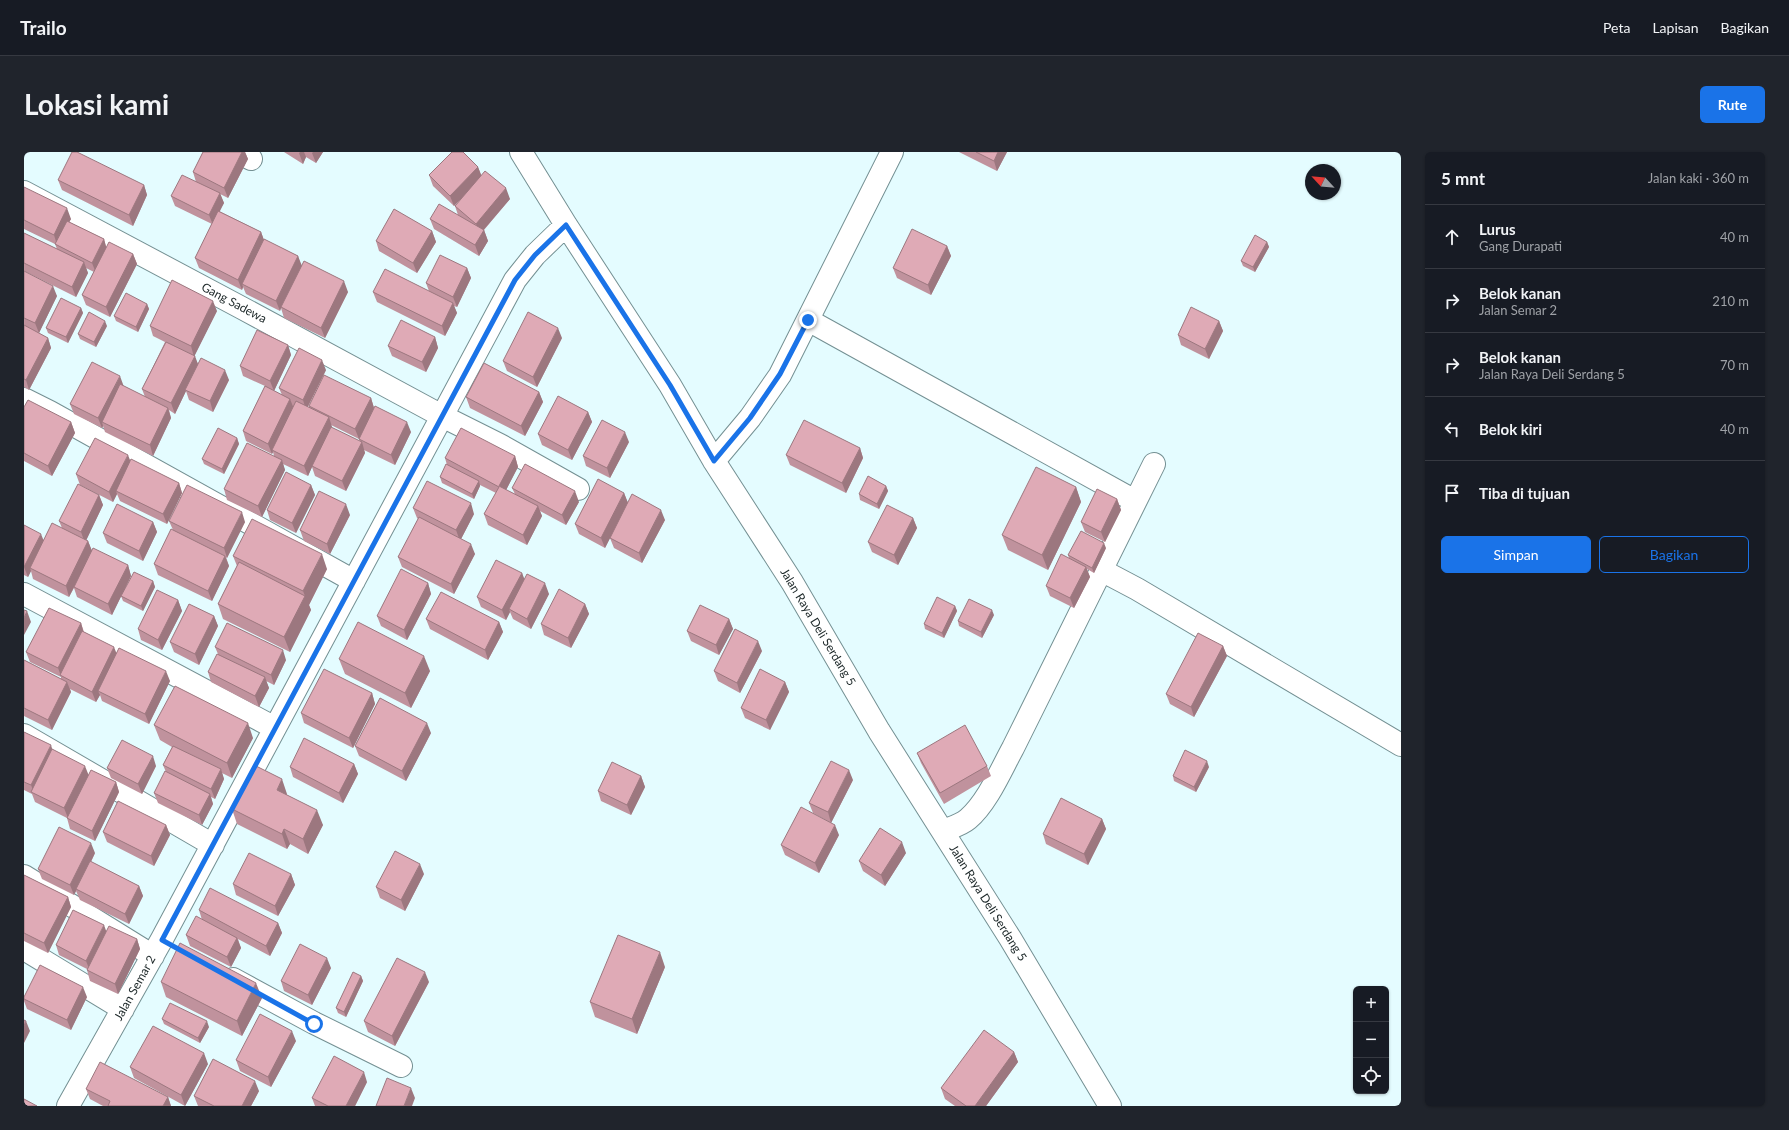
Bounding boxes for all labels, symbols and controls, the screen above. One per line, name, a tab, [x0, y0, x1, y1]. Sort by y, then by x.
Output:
text: Trailo	[20, 16, 67, 39]
text: Peta	[1603, 19, 1630, 36]
text: Lapisan	[1652, 19, 1699, 36]
text: Bagikan	[1721, 19, 1769, 36]
button: Rute	[1700, 86, 1765, 123]
text: Lokasi kami	[24, 87, 169, 121]
north arrow	[1305, 164, 1341, 200]
text: 5 mnt	[1441, 168, 1485, 189]
text: Jalan kaki · 360 m	[1648, 170, 1749, 186]
text: Lurus	[1479, 220, 1516, 238]
icon: ahead	[1441, 226, 1463, 248]
text: 40 m	[1720, 229, 1749, 245]
text: Gang Durapati	[1479, 238, 1562, 254]
street label: Gang Sadewa	[199, 279, 269, 326]
text: Belok kanan	[1479, 284, 1561, 302]
icon: right	[1441, 290, 1463, 312]
text: 210 m	[1712, 293, 1749, 309]
text: Jalan Semar 2	[1479, 302, 1557, 318]
route end	[799, 311, 817, 329]
text: Belok kanan	[1479, 348, 1561, 366]
icon: right	[1441, 354, 1463, 376]
text: 70 m	[1720, 357, 1749, 373]
text: Jalan Raya Deli Serdang 5	[1479, 366, 1625, 382]
icon: left	[1441, 418, 1463, 440]
text: Belok kiri	[1479, 420, 1542, 438]
text: 40 m	[1720, 421, 1749, 437]
icon: arrive	[1441, 482, 1463, 504]
text: Tiba di tujuan	[1479, 484, 1570, 502]
button: Simpan	[1441, 536, 1591, 573]
button: Bagikan	[1599, 536, 1749, 573]
street label: Jalan Raya Deli Serdang 5	[777, 565, 860, 688]
street label: Jalan Raya Deli Serdang 5	[946, 842, 1030, 964]
street label: Jalan Semar 2	[111, 953, 159, 1023]
map controls	[1353, 986, 1389, 1094]
button: +	[1353, 986, 1389, 1022]
route start	[305, 1015, 323, 1033]
button: −	[1353, 1022, 1389, 1058]
button: locate	[1353, 1058, 1389, 1094]

